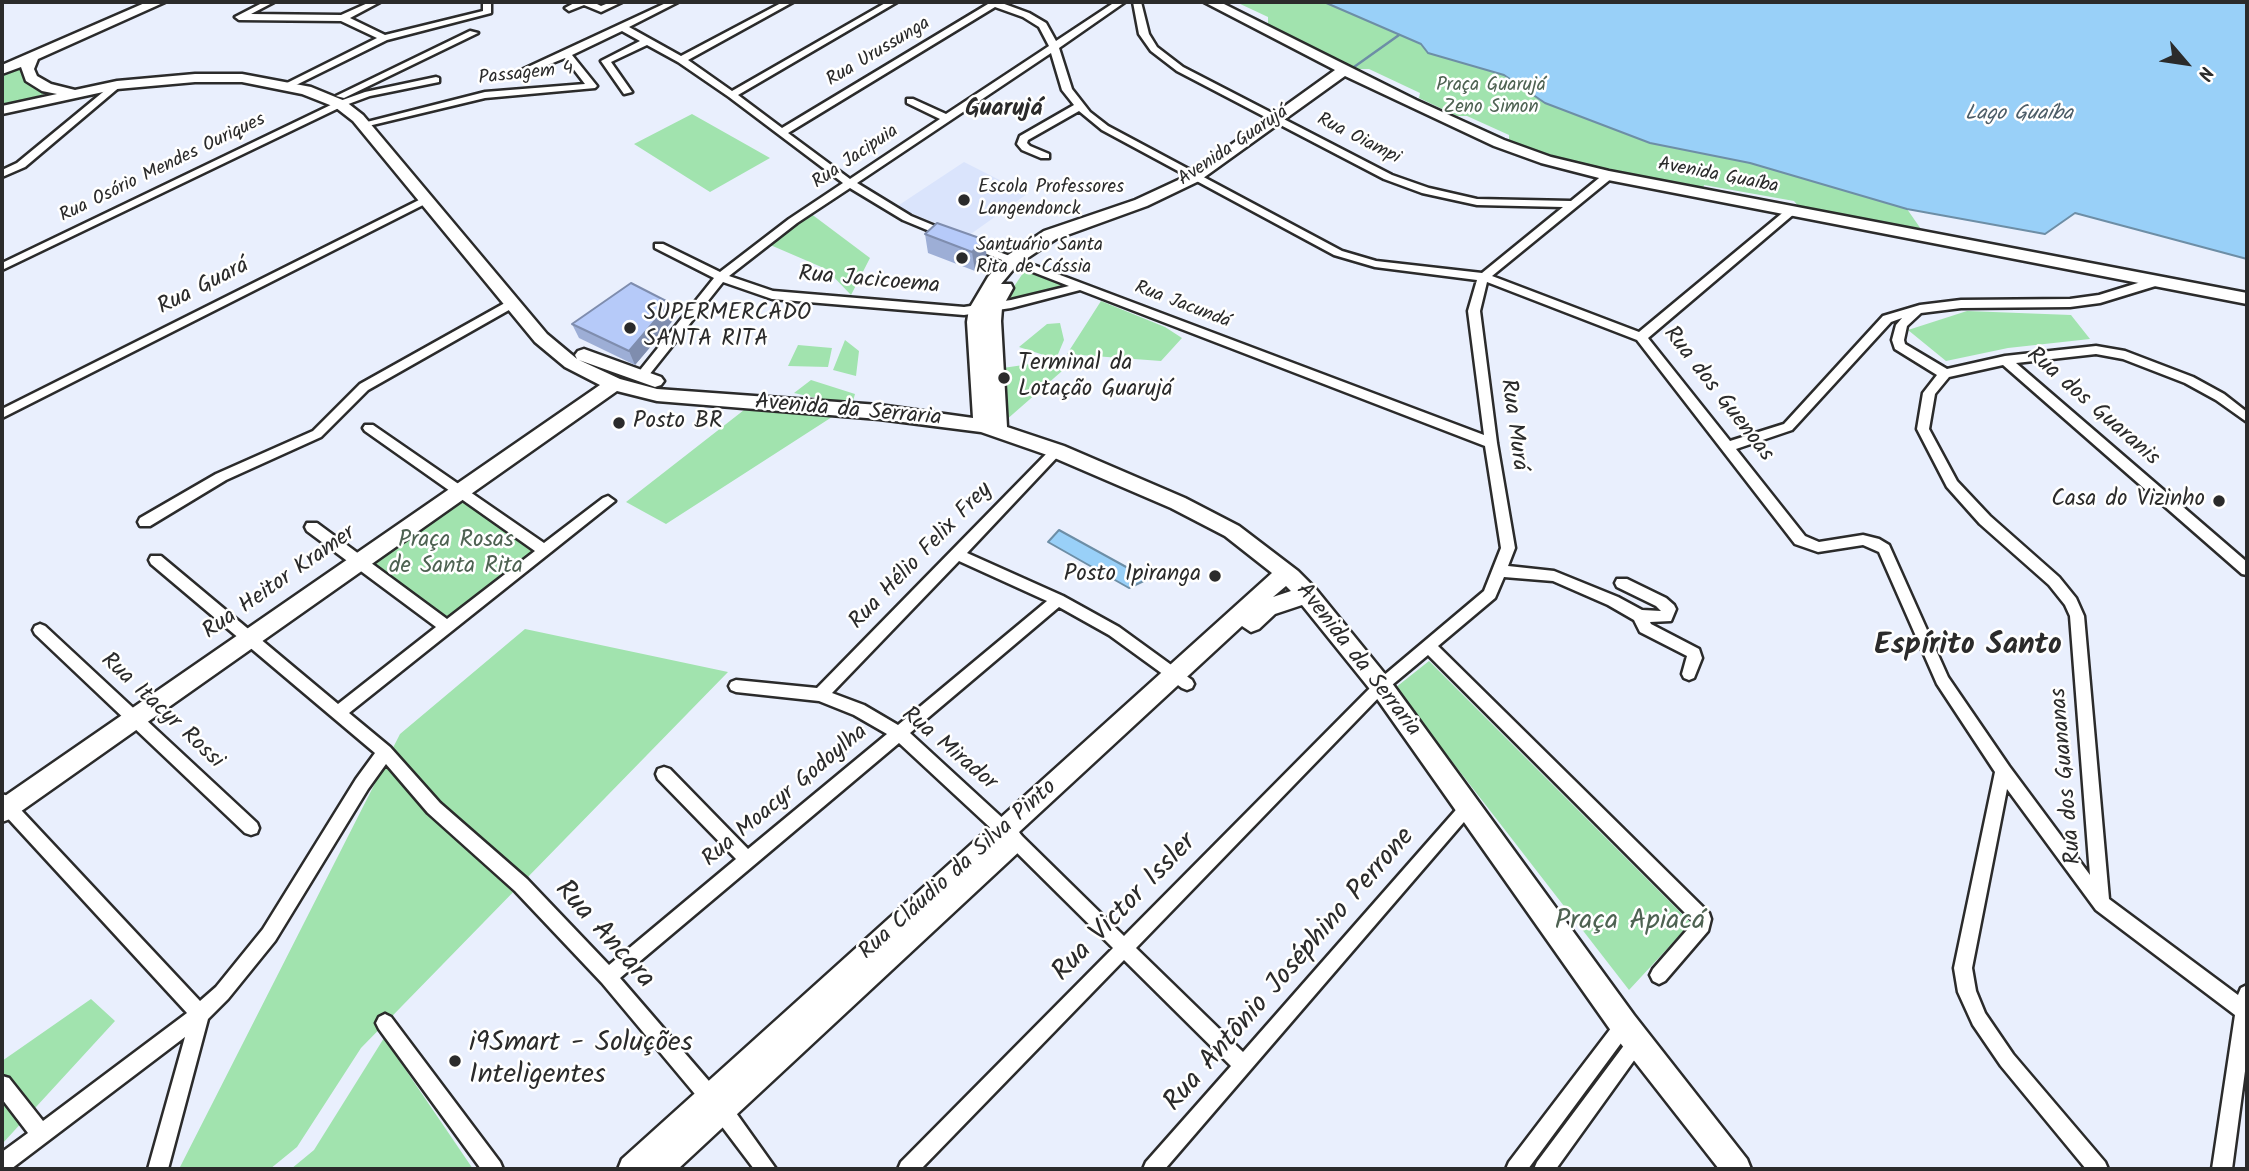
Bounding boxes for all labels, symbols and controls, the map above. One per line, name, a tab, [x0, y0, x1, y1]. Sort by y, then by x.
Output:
street label: Rua Urussunga	[823, 13, 935, 93]
north arrow	[2151, 28, 2221, 98]
street label: Passagem 4	[478, 59, 574, 91]
text: N	[2188, 61, 2220, 86]
park label: Praça Guarujá Zeno Simon	[1436, 76, 1546, 120]
district label: Guarujá	[965, 97, 1043, 125]
street label: Avenida Guarujá	[1175, 102, 1293, 192]
water label: Lago Guaíba	[1965, 102, 2073, 128]
street label: Rua Osório Mendes Ouriques	[56, 109, 270, 229]
street label: Rua Oiampi	[1312, 109, 1404, 171]
street label: Rua Jacipuia	[809, 121, 903, 195]
street label: Avenida Guaíba	[1656, 154, 1780, 200]
place label: Escola Professores Langendonck	[978, 178, 1124, 222]
marker: Escola Professores Langendonck	[956, 192, 972, 208]
place label: Santuário Santa Rita de Cássia	[976, 236, 1103, 280]
marker: Santuário Santa Rita de Cássia	[954, 250, 970, 266]
street label: Rua Guará	[154, 253, 254, 323]
street label: Rua Jacicoema	[797, 262, 941, 302]
street label: Rua Jacundá	[1131, 277, 1233, 335]
place label: SUPERMERCADO SANTA RITA	[644, 301, 811, 355]
marker: SUPERMERCADO SANTA RITA	[622, 320, 638, 336]
street label: Rua dos Guenoas	[1656, 322, 1778, 468]
street label: Rua dos Guaranis	[2020, 343, 2164, 473]
place label: Terminal da Lotação Guarujá	[1018, 351, 1173, 405]
marker: Terminal da Lotação Guarujá	[996, 370, 1012, 386]
street label: Rua Murá	[1492, 377, 1532, 473]
street label: Avenida da Serraria	[754, 390, 942, 434]
place label: Posto BR	[633, 409, 722, 437]
marker: Posto BR	[611, 415, 627, 431]
street label: Rua Hélio Felix Frey	[845, 478, 999, 636]
place label: Casa do Vizinho	[2051, 487, 2205, 515]
marker: Casa do Vizinho	[2211, 493, 2227, 509]
street label: Rua Heitor Kramer	[198, 521, 362, 647]
park label: Praça Rosas de Santa Rita	[389, 528, 523, 582]
place label: Posto Ipiranga	[1064, 562, 1201, 590]
marker: Posto Ipiranga	[1207, 568, 1223, 584]
street label: Avenida da Serraria	[1289, 579, 1425, 743]
district label: Espírito Santo	[1874, 630, 2062, 666]
street label: Rua Itacyr Rossi	[94, 648, 228, 776]
street label: Rua dos Guananas	[2047, 687, 2089, 865]
street label: Rua Mirador	[895, 702, 1001, 798]
street label: Rua Moacyr Godoylha	[698, 720, 874, 874]
street label: Rua Cláudio da Silva Pinto	[854, 775, 1064, 967]
street label: Rua Antônio Joséphino Perrone	[1158, 822, 1424, 1120]
street label: Rua Victor Issler	[1047, 828, 1205, 990]
street label: Rua Ancara	[546, 875, 660, 997]
park label: Praça Apiacá	[1555, 906, 1705, 940]
place label: i9Smart - Soluções Inteligentes	[469, 1028, 693, 1094]
marker: i9Smart - Soluções Inteligentes	[447, 1053, 463, 1069]

